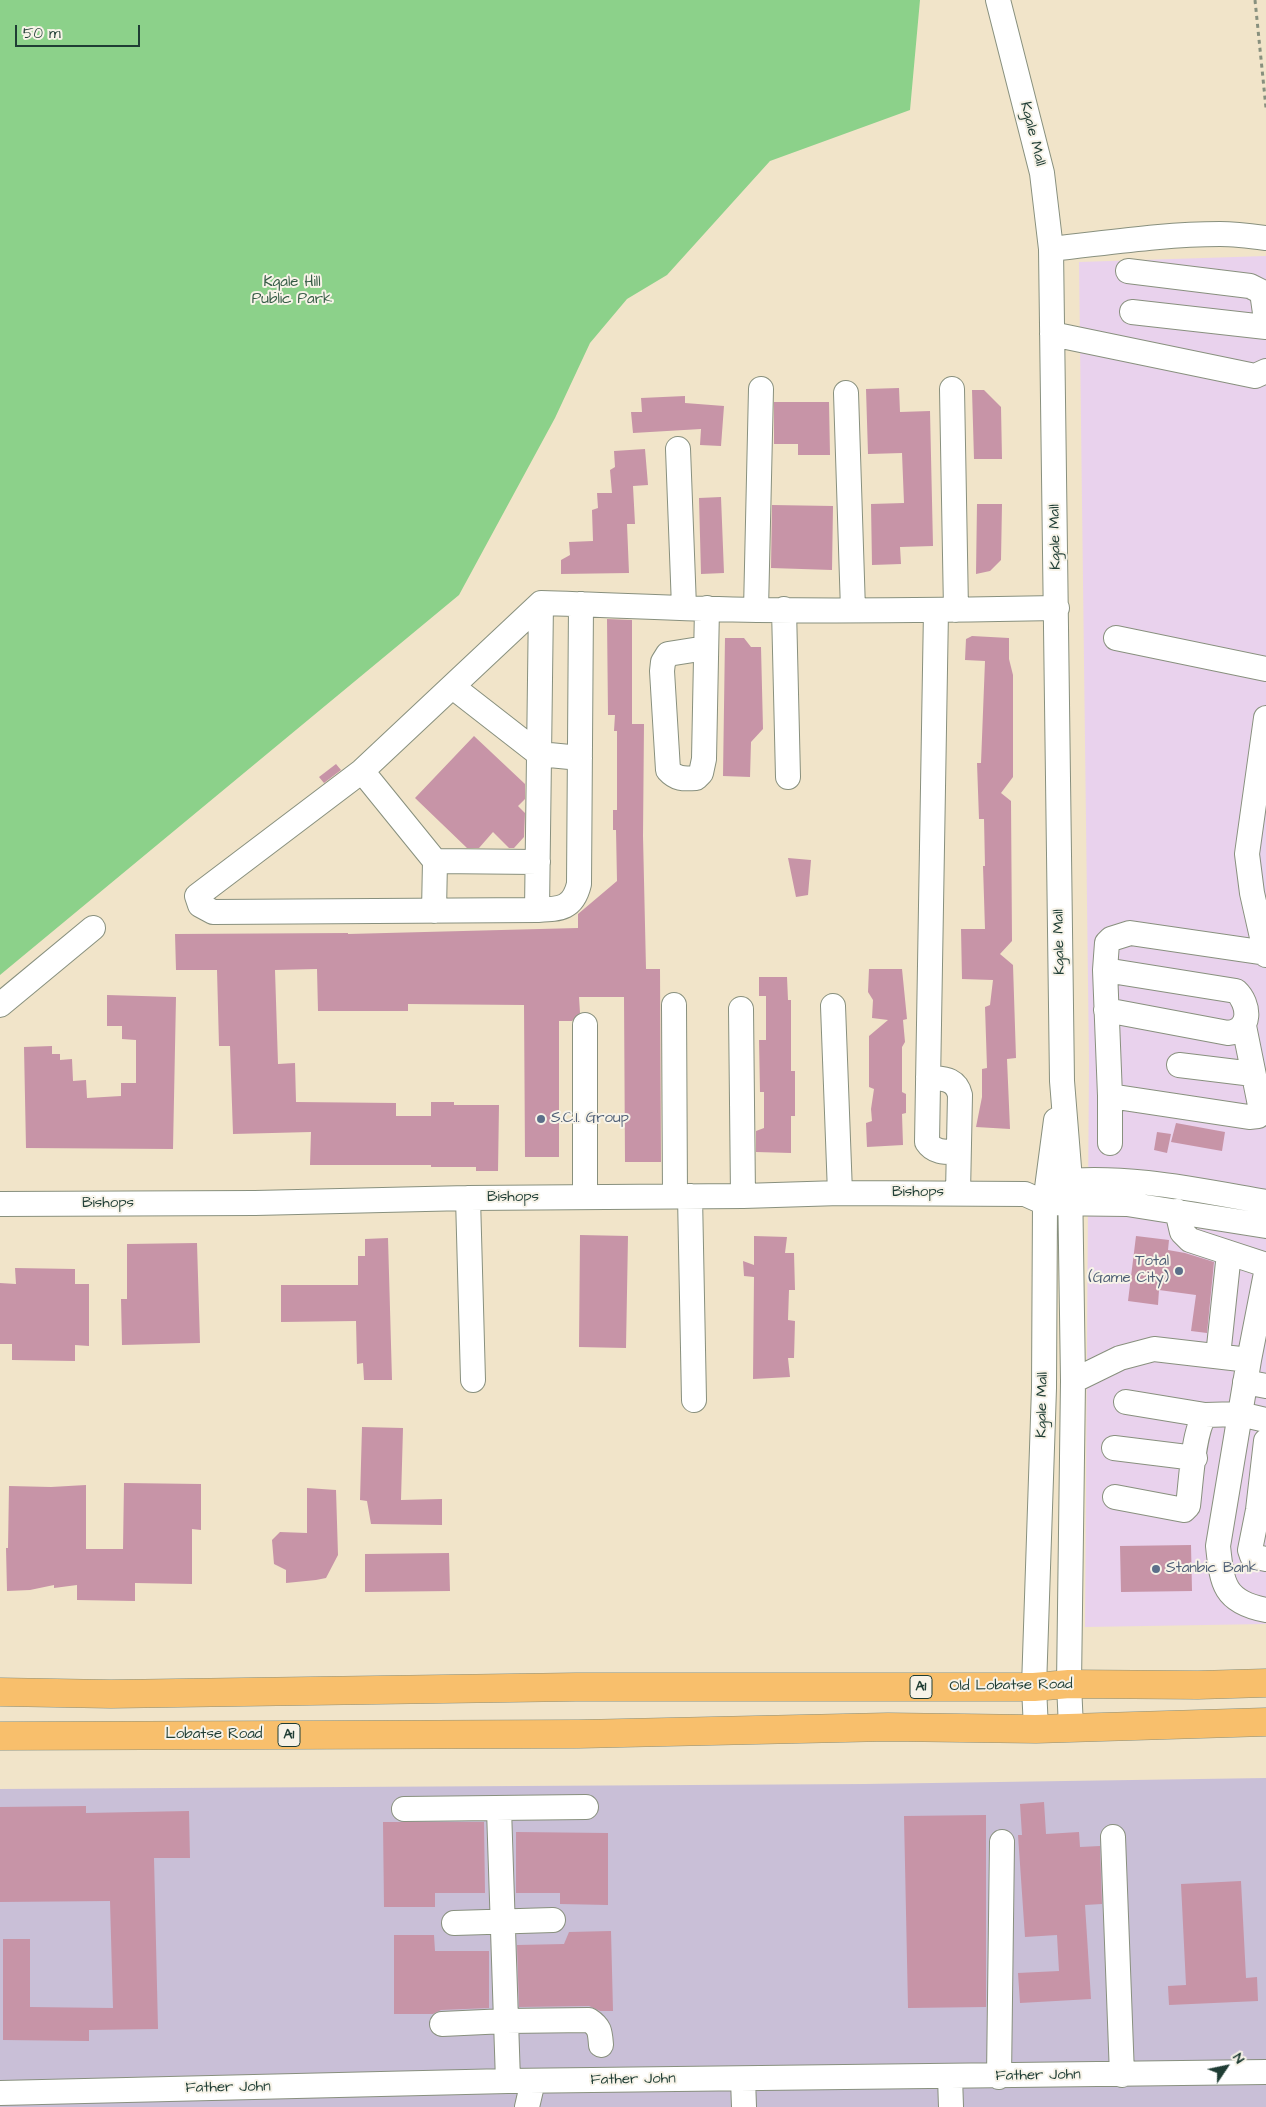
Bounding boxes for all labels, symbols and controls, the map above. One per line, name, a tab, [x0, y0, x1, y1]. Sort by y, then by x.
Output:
scale bar	[18, 15, 142, 47]
text: 50 m	[23, 23, 61, 44]
street label: Kgale Mall	[1015, 100, 1049, 168]
park label: Kgale Hill Public Park	[252, 274, 332, 309]
street label: Kgale Mall	[1046, 504, 1066, 570]
street label: Kgale Mall	[1050, 909, 1070, 975]
place label: S.C.I. Group	[551, 1110, 629, 1128]
marker: S.C.I. Group	[535, 1113, 547, 1125]
street label: Bishops	[892, 1184, 944, 1202]
street label: Bishops	[487, 1189, 539, 1207]
street label: Bishops	[82, 1195, 134, 1213]
place label: Total (Game City)	[1088, 1253, 1169, 1288]
marker: Total (Game City)	[1173, 1265, 1185, 1277]
street label: Kgale Mall	[1033, 1372, 1053, 1438]
place label: Stanbic Bank	[1166, 1560, 1258, 1578]
marker: Stanbic Bank	[1150, 1563, 1162, 1575]
road number: A1	[910, 1675, 932, 1698]
street label: Old Lobatse Road	[949, 1676, 1073, 1696]
road number: A1	[278, 1724, 300, 1746]
street label: Lobatse Road	[165, 1726, 263, 1744]
north arrow	[1201, 2042, 1251, 2092]
text: N	[1228, 2049, 1249, 2068]
street label: Father John	[995, 2066, 1081, 2086]
street label: Father John	[590, 2070, 676, 2090]
street label: Father John	[185, 2078, 271, 2098]

